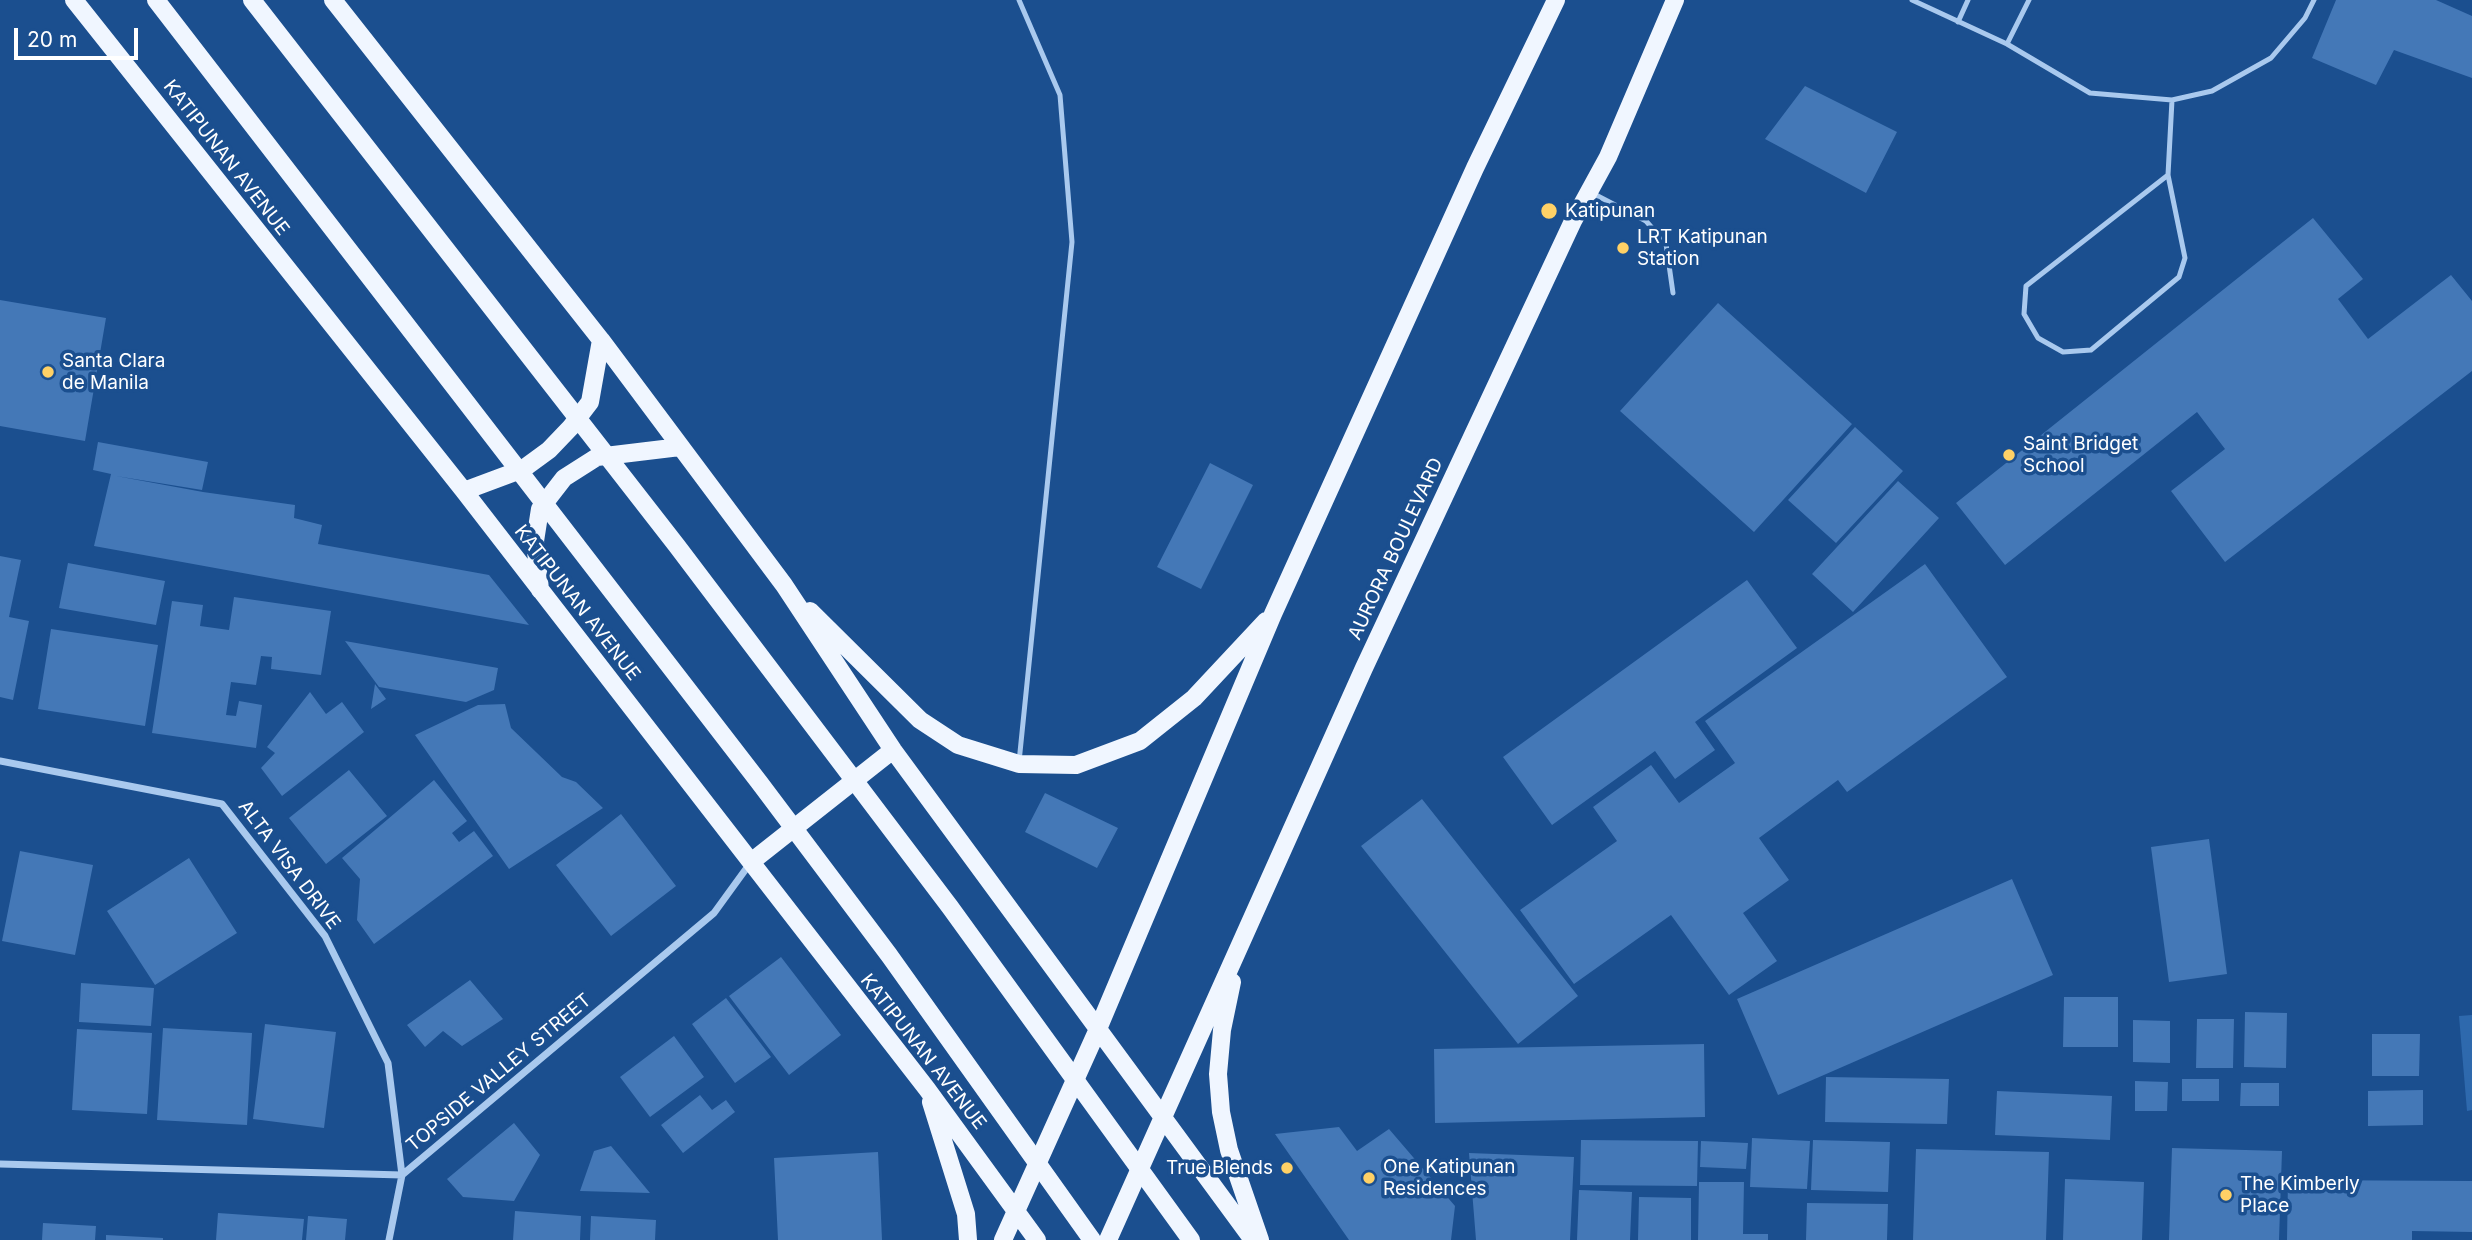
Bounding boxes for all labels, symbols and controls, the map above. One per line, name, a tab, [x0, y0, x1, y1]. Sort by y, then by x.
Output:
scale bar	[18, 14, 142, 58]
text: 20 m	[27, 27, 77, 52]
street label: KATIPUNAN AVENUE	[158, 76, 294, 240]
place label: Katipunan	[1565, 200, 1655, 222]
marker: Katipunan	[1539, 201, 1559, 221]
place label: LRT Katipunan Station	[1637, 226, 1768, 270]
marker: LRT Katipunan Station	[1615, 240, 1631, 256]
place label: Santa Clara de Manila	[62, 350, 165, 394]
marker: Santa Clara de Manila	[40, 364, 56, 380]
place label: Saint Bridget School	[2023, 433, 2138, 477]
marker: Saint Bridget School	[2001, 447, 2017, 463]
street label: AURORA BOULEVARD	[1344, 454, 1448, 644]
street label: KATIPUNAN AVENUE	[509, 521, 645, 685]
street label: ALTA VISA DRIVE	[233, 796, 345, 934]
street label: KATIPUNAN AVENUE	[855, 970, 991, 1134]
street label: TOPSIDE VALLEY STREET	[402, 989, 596, 1157]
place label: One Katipunan Residences	[1383, 1156, 1515, 1200]
place label: True Blends	[1166, 1157, 1273, 1179]
marker: True Blends	[1279, 1160, 1295, 1176]
marker: One Katipunan Residences	[1361, 1170, 1377, 1186]
place label: The Kimberly Place	[2240, 1173, 2360, 1217]
marker: The Kimberly Place	[2218, 1187, 2234, 1203]

